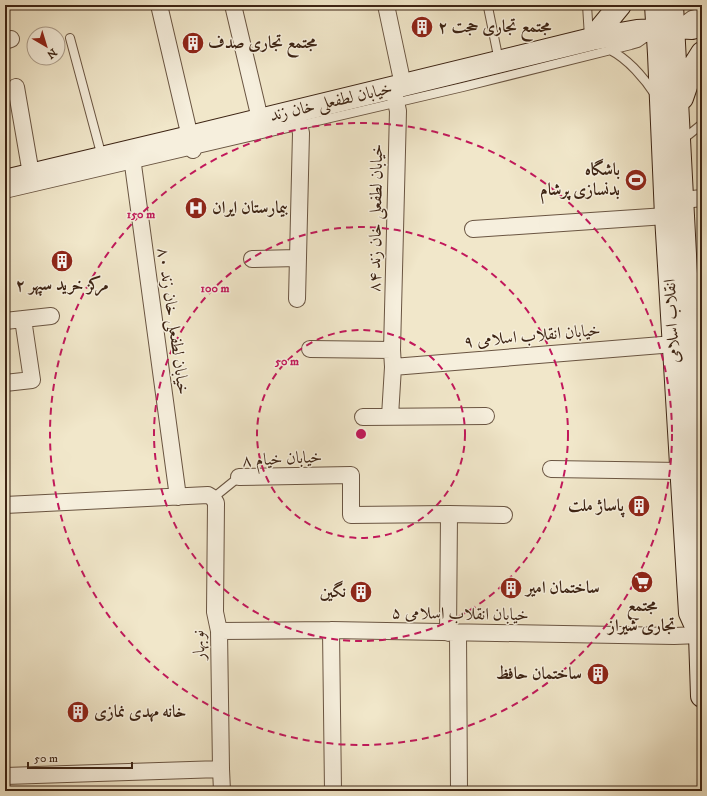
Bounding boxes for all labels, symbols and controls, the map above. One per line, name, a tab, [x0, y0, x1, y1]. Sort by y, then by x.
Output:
building icon: مجتمع تجاری حجت ۲	[409, 14, 435, 40]
place label: مجتمع تجاری حجت ۲	[438, 16, 552, 42]
north arrow	[26, 26, 66, 66]
building icon: مجتمع تجاری صدف	[180, 30, 206, 56]
place label: مجتمع تجاری صدف	[208, 32, 318, 58]
text: N	[44, 45, 59, 61]
street label: خیابان لطفعلی خان زند	[268, 77, 395, 128]
street label: خیابان لطفعلی خان زند ۸۴	[364, 144, 389, 292]
place label: باشگاه بدنسازی پرشام	[540, 158, 620, 204]
sports icon: باشگاه بدنسازی پرشام	[623, 167, 649, 193]
hospital icon: بیمارستان ایران	[183, 195, 209, 221]
place label: بیمارستان ایران	[212, 197, 288, 219]
text: 150 m	[127, 207, 155, 222]
street label: خیابان لطفعلی خان زند ۸۰	[151, 246, 194, 396]
building icon: مرکز خرید سپهر ۲	[49, 248, 75, 274]
place label: مرکز خرید سپهر ۲	[15, 274, 109, 296]
street label: انقلاب اسلامی	[659, 278, 685, 364]
text: 100 m	[201, 281, 229, 296]
street label: خیابان انقلاب اسلامی ۹	[463, 319, 601, 353]
text: 50 m	[274, 354, 299, 369]
centre of rings	[354, 427, 368, 441]
street label: خیابان خیام ۸	[241, 446, 323, 475]
building icon: پاساژ ملت	[626, 493, 652, 519]
place label: پاساژ ملت	[568, 495, 626, 518]
supermarket icon: مجتمع تجاری شیراز	[629, 569, 655, 595]
building icon: ساختمان امیر	[498, 575, 524, 601]
place label: ساختمان امیر	[524, 577, 600, 599]
building icon: نگین	[348, 579, 374, 605]
place label: نگین	[320, 580, 346, 603]
place label: مجتمع تجاری شیراز	[606, 595, 676, 637]
street label: خیابان انقلاب اسلامی ۵	[391, 602, 529, 626]
street label: نوبهار	[187, 629, 211, 663]
building icon: ساختمان حافظ	[585, 661, 611, 687]
place label: ساختمان حافظ	[496, 663, 582, 685]
building icon: خانه مهدی نمازی	[65, 699, 91, 725]
place label: خانه مهدی نمازی	[94, 701, 186, 723]
scale bar	[28, 744, 132, 770]
text: 50 m	[34, 751, 58, 766]

